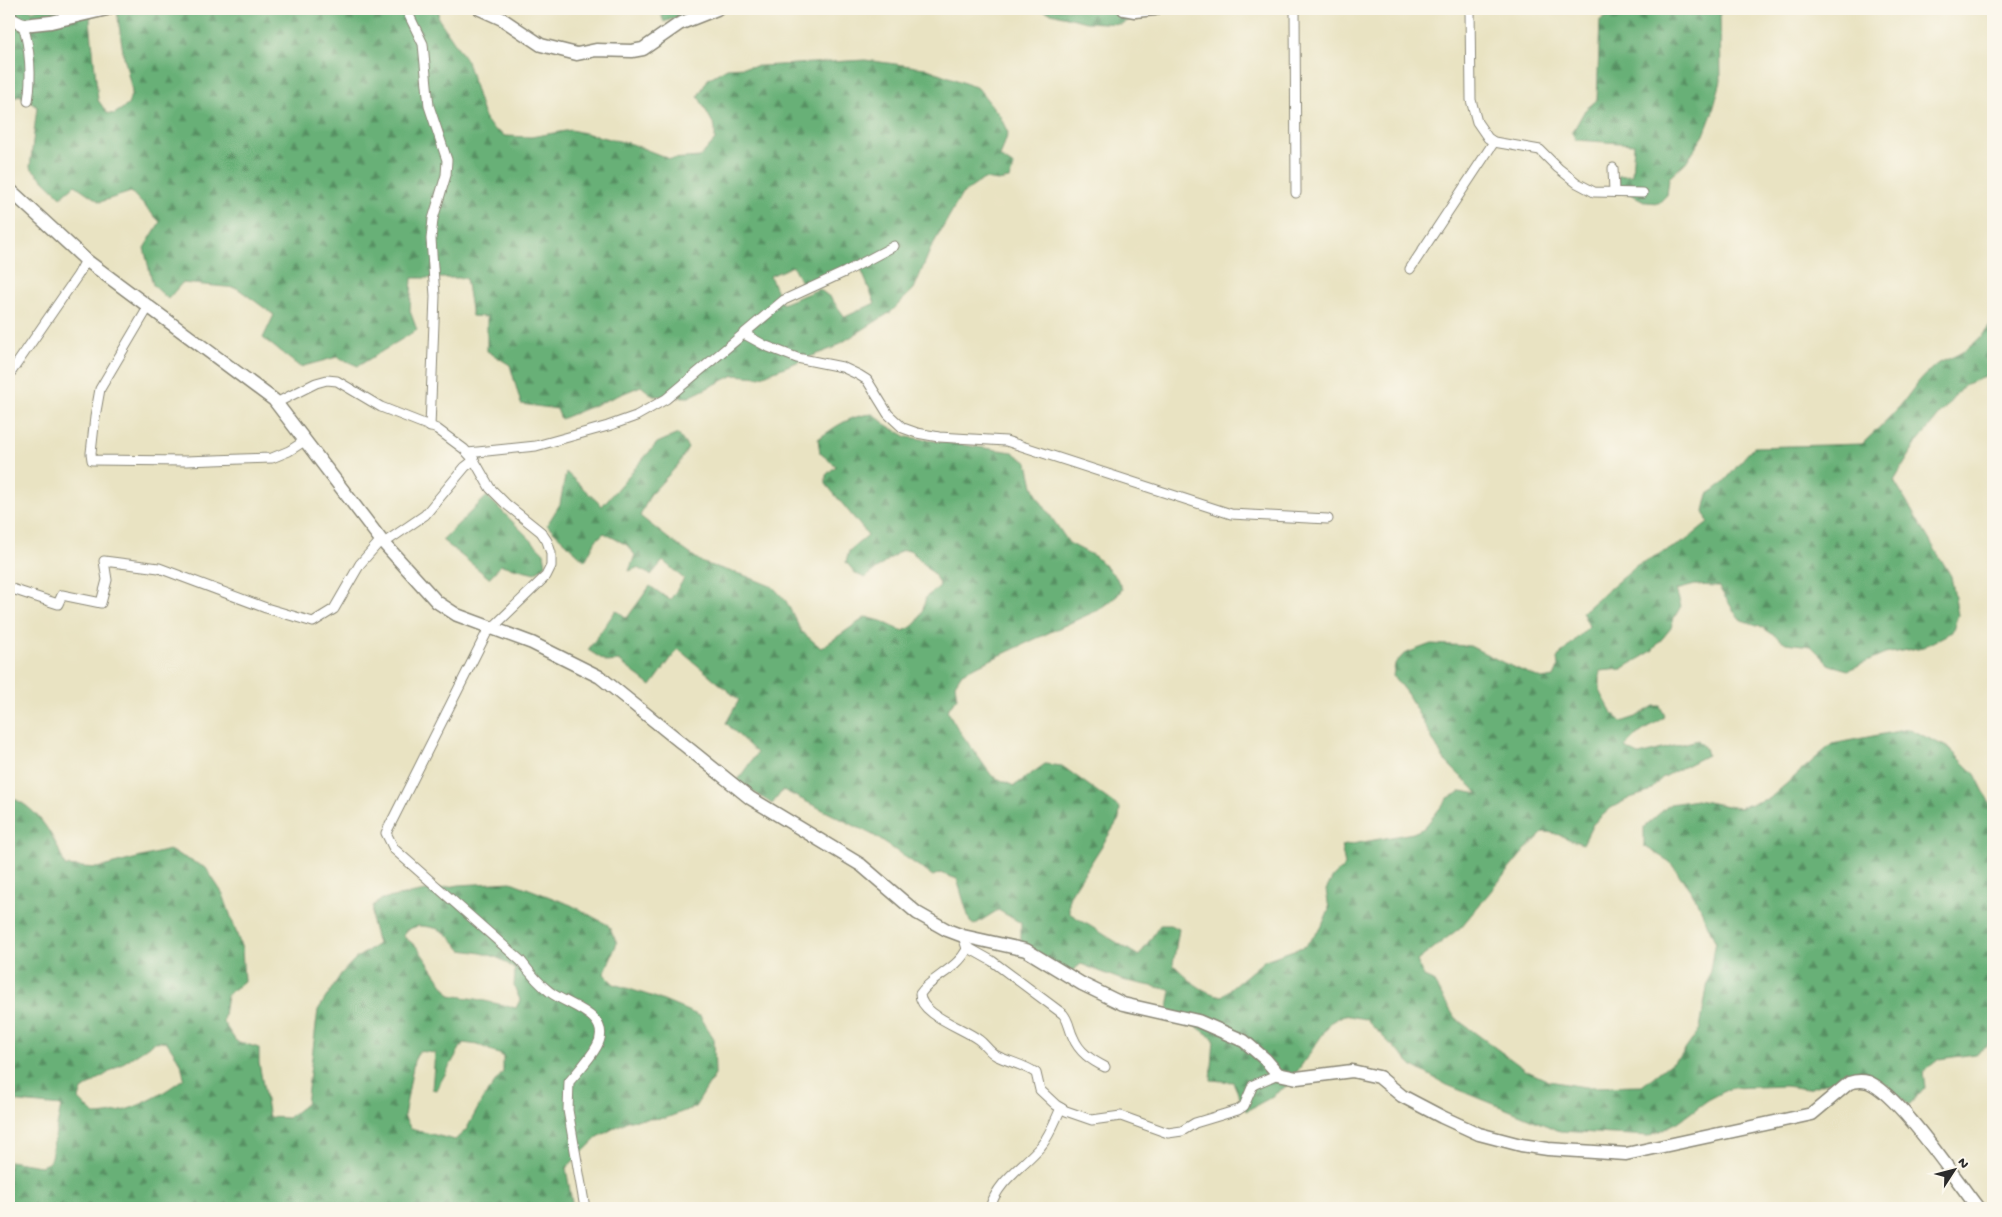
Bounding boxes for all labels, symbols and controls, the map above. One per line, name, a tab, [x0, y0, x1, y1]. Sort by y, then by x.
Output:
north arrow	[1930, 1144, 1980, 1194]
text: N	[1953, 1155, 1972, 1173]

